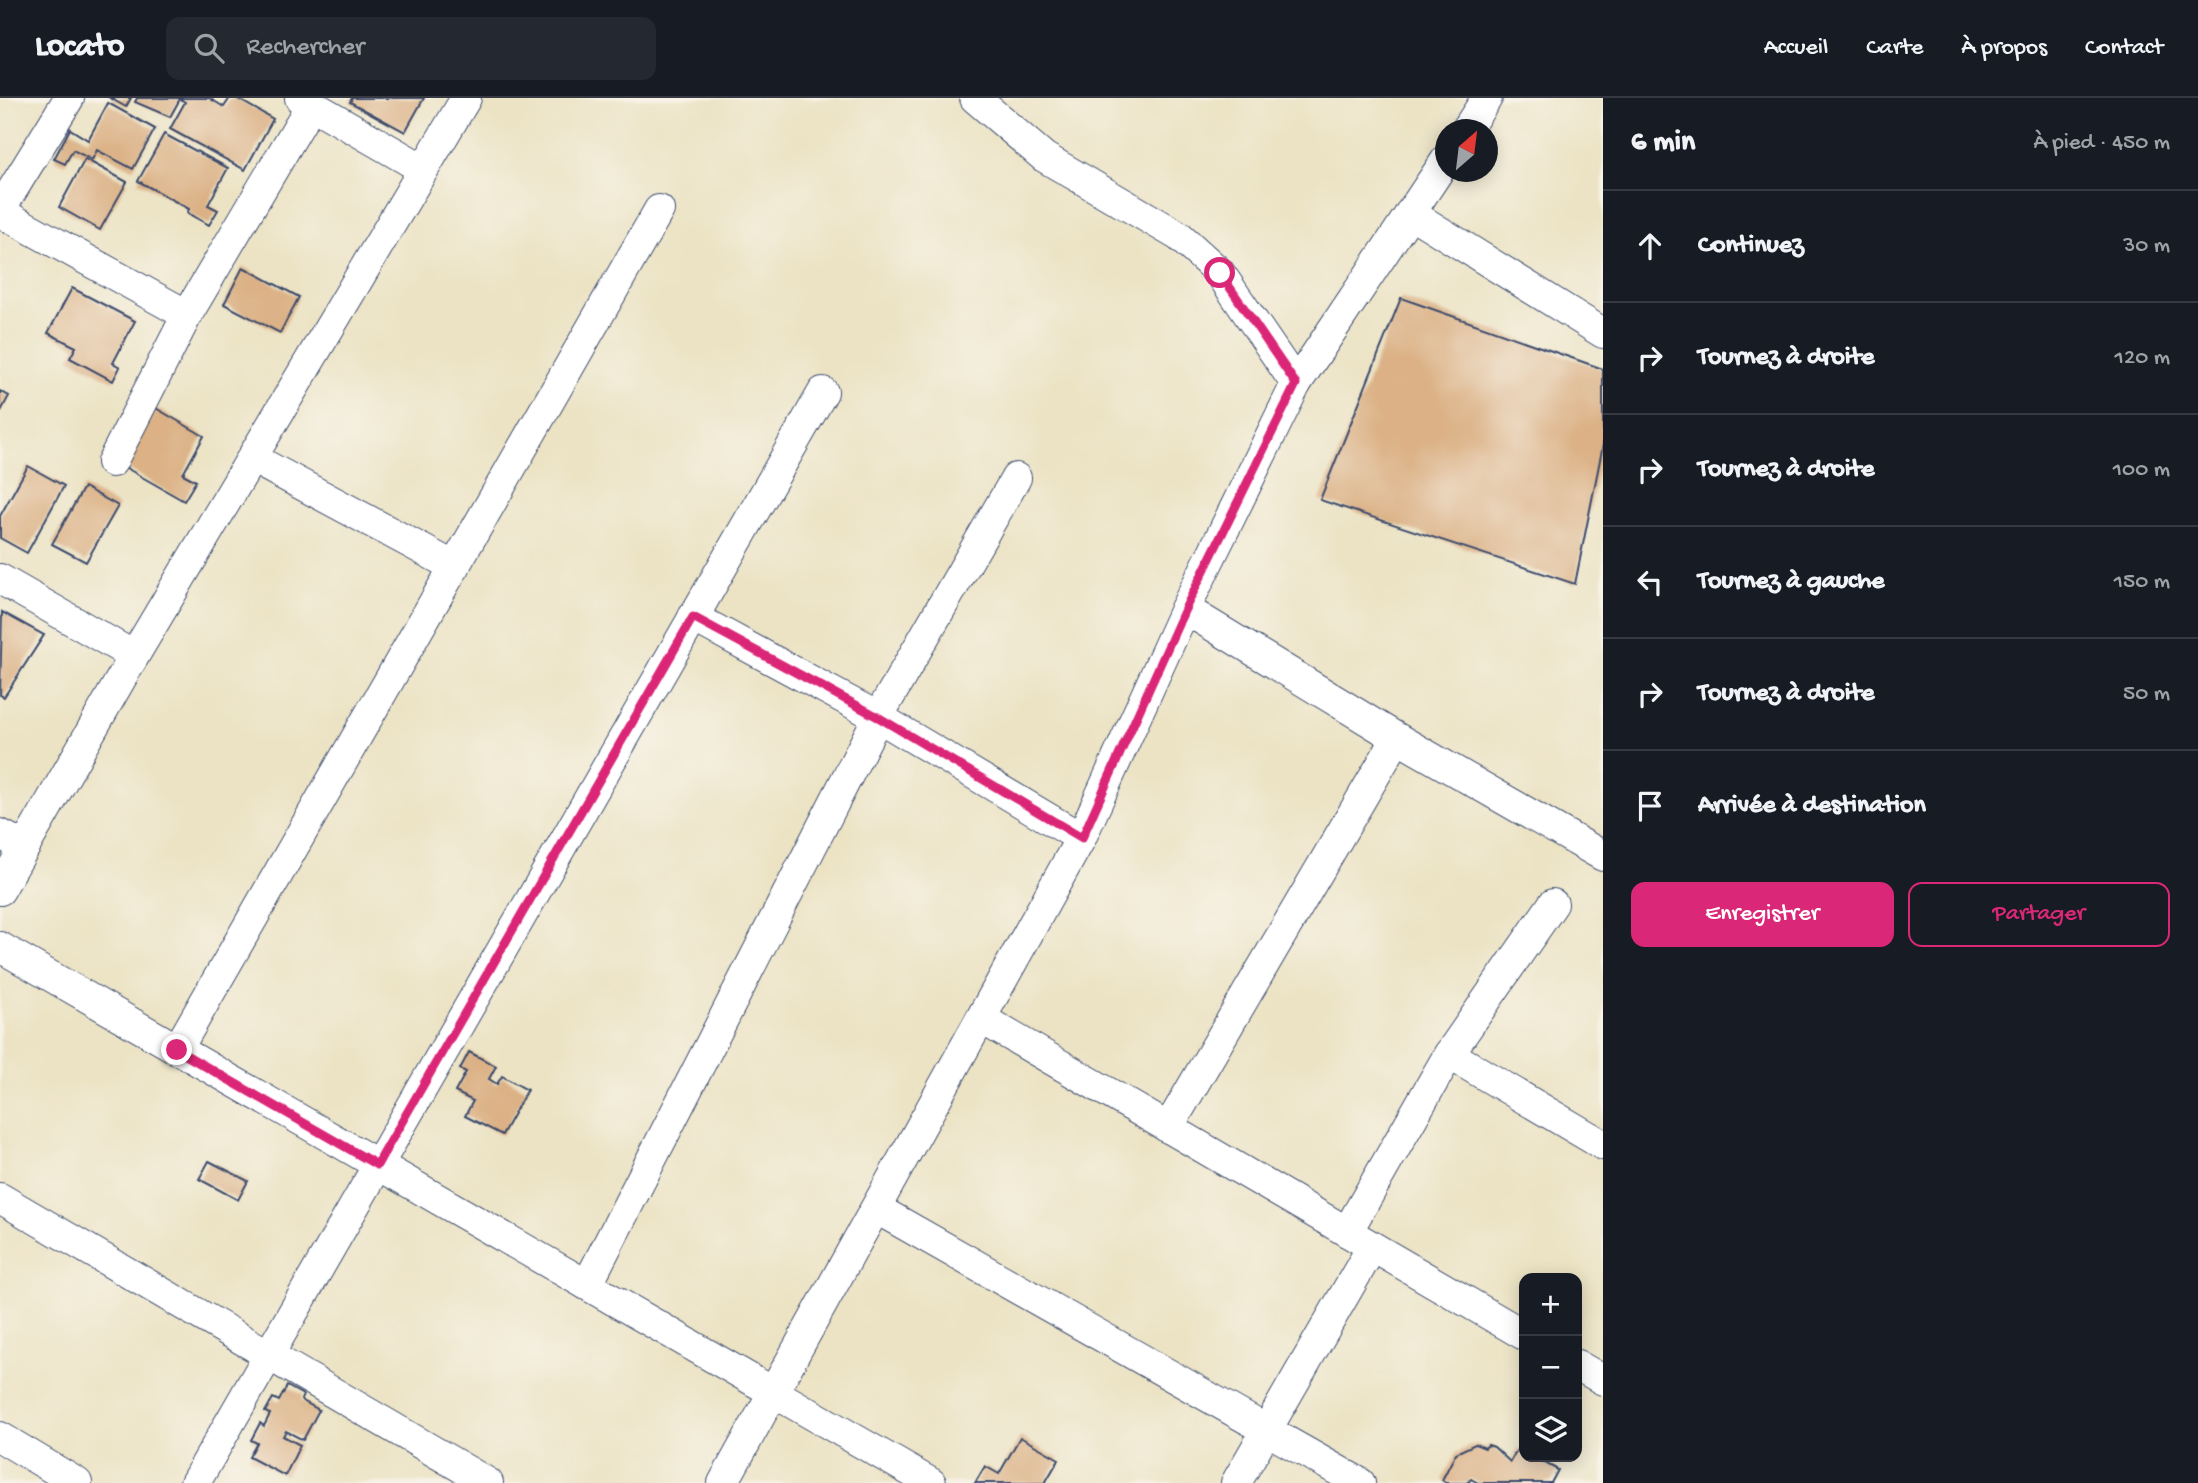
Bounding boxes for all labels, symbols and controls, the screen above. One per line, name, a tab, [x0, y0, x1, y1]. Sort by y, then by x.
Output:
search box	[166, 17, 656, 80]
text: Locato	[35, 29, 124, 67]
icon: search	[190, 29, 228, 67]
text: Rechercher	[246, 33, 364, 64]
text: Accueil	[1764, 34, 1828, 63]
text: Carte	[1866, 34, 1923, 63]
text: À propos	[1961, 34, 2047, 63]
text: Contact	[2085, 34, 2163, 63]
north arrow	[1435, 119, 1498, 182]
text: 6 min	[1631, 126, 1695, 161]
text: À pied · 450 m	[2033, 130, 2170, 157]
icon: ahead	[1631, 227, 1669, 265]
text: Continuez	[1698, 231, 1804, 262]
text: 30 m	[2123, 233, 2170, 260]
route start	[1204, 257, 1235, 288]
icon: right	[1631, 339, 1669, 377]
text: Tournez à droite	[1698, 343, 1875, 374]
text: 120 m	[2115, 345, 2170, 372]
icon: right	[1631, 451, 1669, 489]
text: Tournez à droite	[1698, 455, 1875, 486]
text: 100 m	[2113, 457, 2170, 484]
icon: left	[1631, 563, 1669, 601]
text: Tournez à gauche	[1698, 567, 1885, 598]
text: 150 m	[2114, 569, 2170, 596]
icon: right	[1631, 675, 1669, 713]
text: Tournez à droite	[1698, 679, 1875, 710]
text: 50 m	[2123, 681, 2170, 708]
icon: arrive	[1631, 787, 1669, 825]
text: Arrivée à destination	[1698, 791, 1926, 822]
button: Enregistrer	[1631, 882, 1894, 947]
button: Partager	[1908, 882, 2170, 947]
route end	[161, 1034, 192, 1065]
map controls	[1519, 1273, 1582, 1462]
button: +	[1519, 1273, 1582, 1336]
button: −	[1519, 1336, 1582, 1399]
button: layers	[1519, 1399, 1582, 1462]

